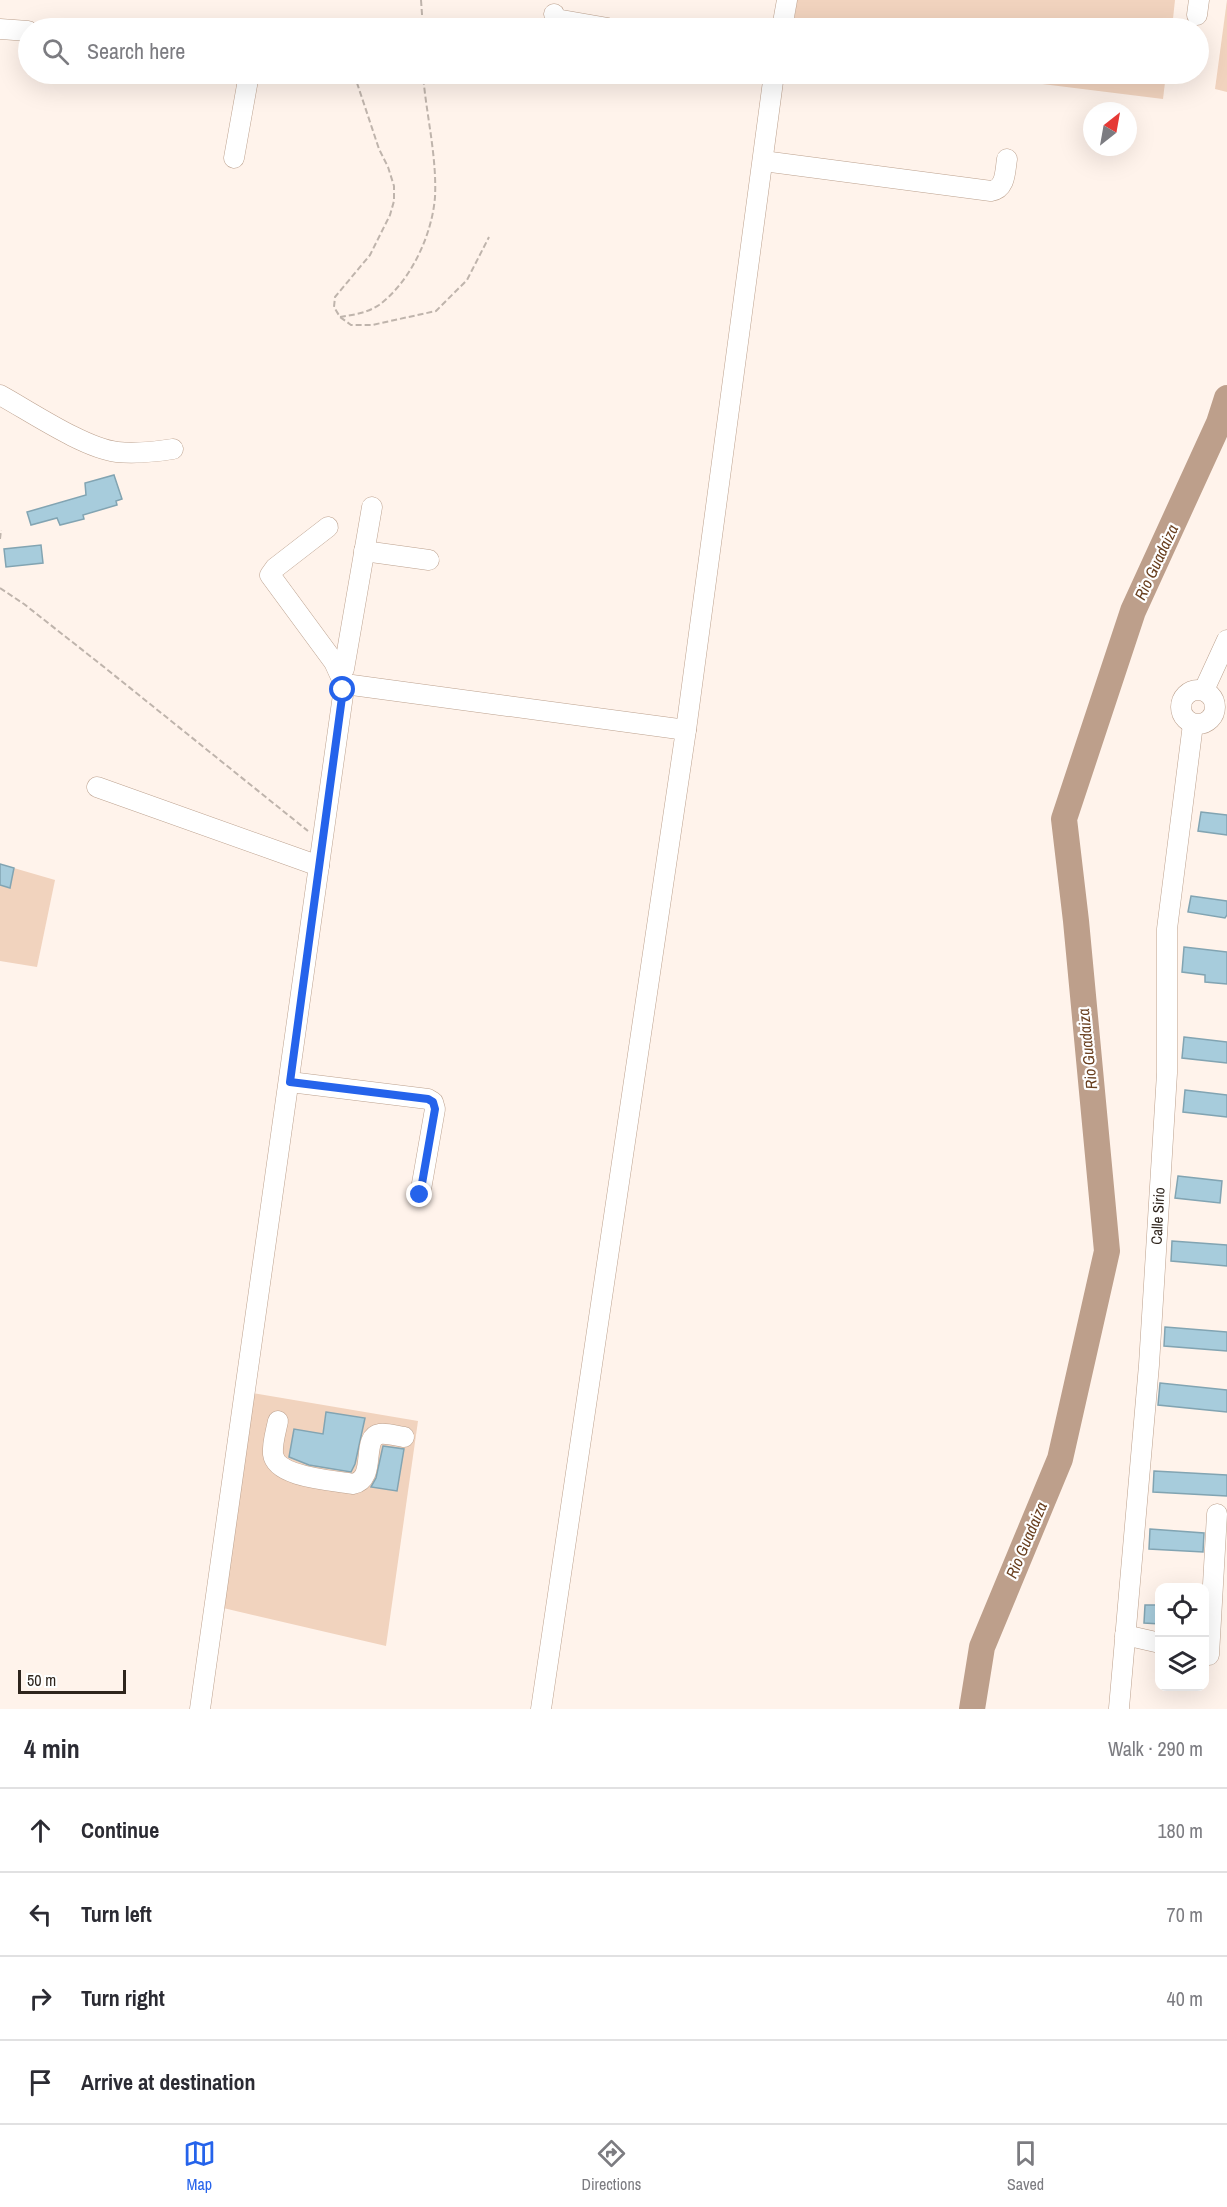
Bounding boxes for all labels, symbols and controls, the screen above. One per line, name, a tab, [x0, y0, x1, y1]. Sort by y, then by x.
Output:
search box	[18, 18, 1209, 84]
icon: search	[39, 35, 72, 68]
text: Search here	[87, 36, 185, 66]
north arrow	[1083, 102, 1137, 156]
water label: Rio Guadaiza	[1129, 521, 1183, 603]
route start	[329, 676, 355, 702]
water label: Rio Guadaiza	[1072, 1008, 1102, 1090]
route end	[406, 1181, 432, 1207]
street label: Calle Sirio	[1146, 1187, 1169, 1245]
water label: Rio Guadaiza	[1000, 1498, 1052, 1582]
map controls	[1155, 1583, 1209, 1691]
button: locate	[1155, 1583, 1209, 1637]
button: layers	[1155, 1637, 1209, 1691]
scale bar	[18, 1667, 126, 1694]
text: 50 m	[27, 1669, 56, 1691]
text: 4 min	[24, 1731, 80, 1766]
text: Walk · 290 m	[1108, 1735, 1203, 1762]
icon: ahead	[24, 1814, 57, 1847]
text: Continue	[81, 1815, 159, 1845]
text: 180 m	[1157, 1817, 1203, 1844]
icon: left	[24, 1898, 57, 1931]
text: Turn left	[81, 1899, 152, 1929]
text: 70 m	[1167, 1901, 1203, 1928]
icon: right	[24, 1982, 57, 2015]
text: Turn right	[81, 1983, 165, 2013]
text: 40 m	[1167, 1985, 1203, 2012]
icon: arrive	[24, 2066, 57, 2099]
text: Arrive at destination	[81, 2067, 255, 2097]
tab: Map	[183, 2137, 216, 2195]
tab: Directions	[581, 2137, 641, 2195]
tab: Saved	[1007, 2137, 1044, 2195]

